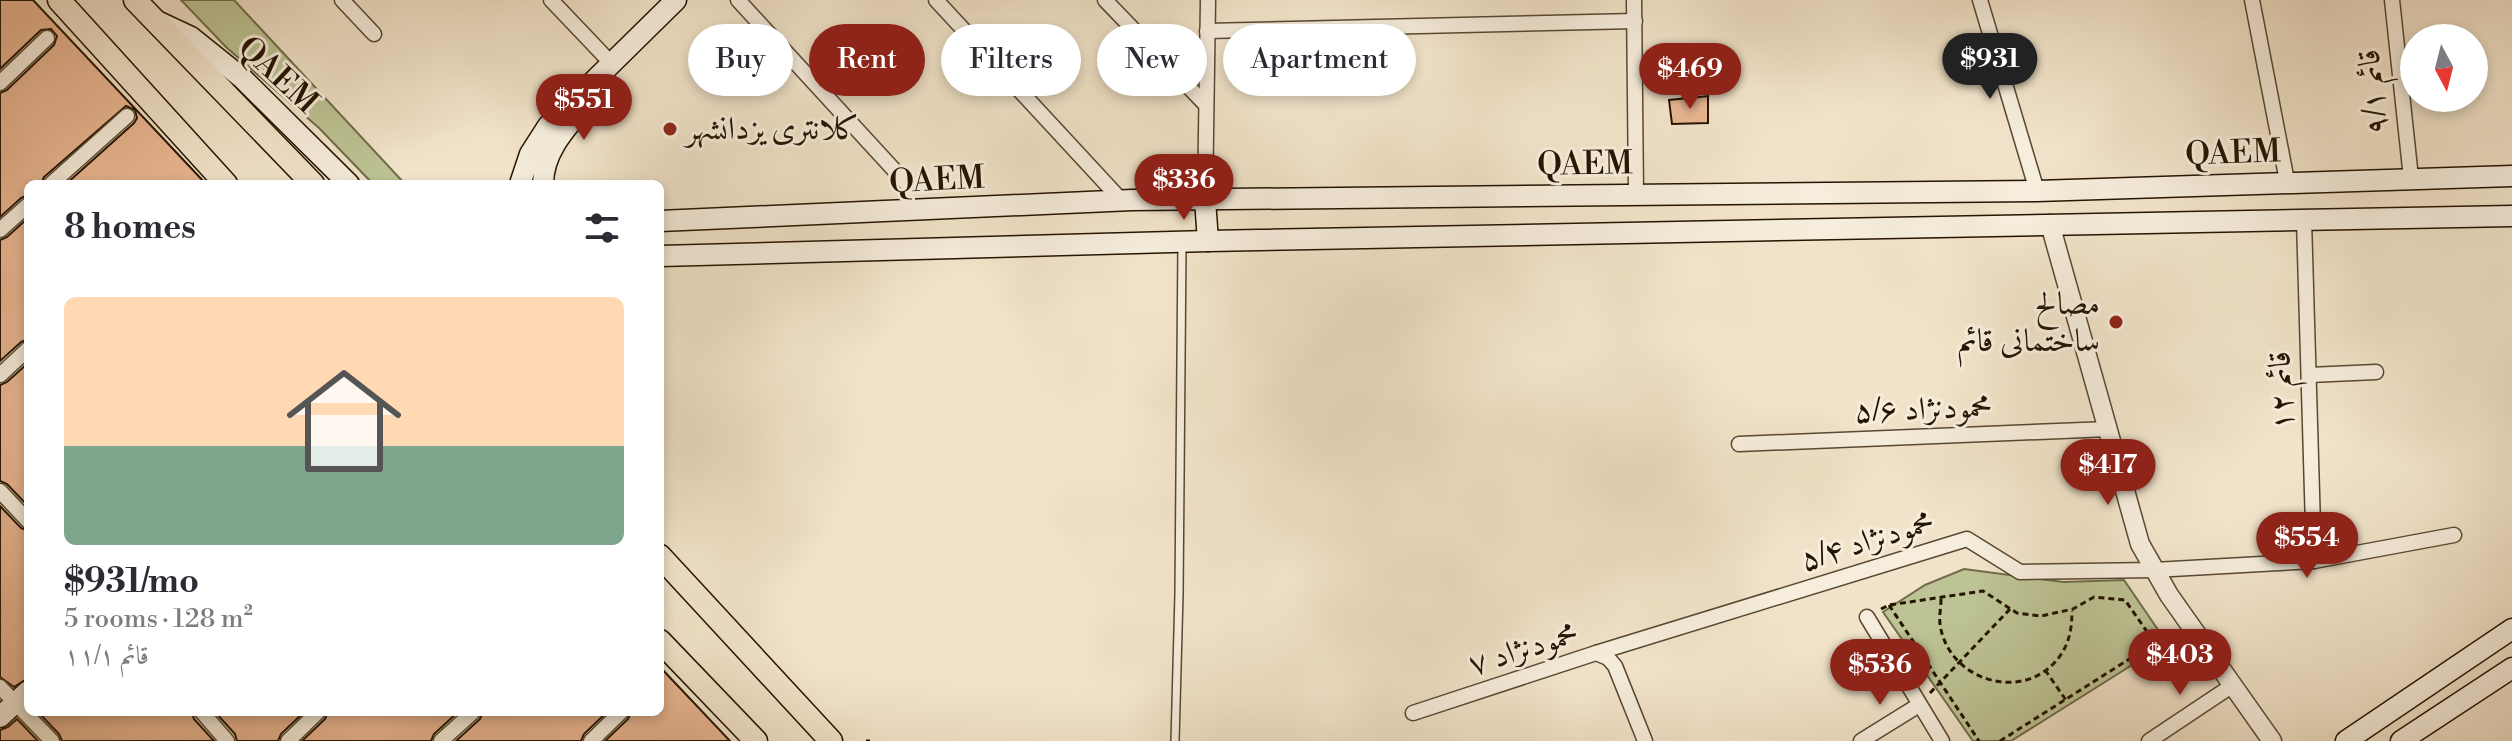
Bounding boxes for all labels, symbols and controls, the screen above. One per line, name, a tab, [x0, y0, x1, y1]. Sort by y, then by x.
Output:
chip: Buy	[688, 24, 793, 96]
chip: Rent	[809, 24, 925, 96]
chip: Filters	[941, 24, 1081, 96]
chip: New	[1097, 24, 1207, 96]
chip: Apartment	[1223, 24, 1416, 96]
north arrow	[2400, 24, 2488, 112]
map controls	[2400, 24, 2488, 112]
street label: QAEM	[229, 28, 327, 122]
pin: $931	[1943, 33, 2037, 101]
pin: $469	[1643, 43, 1737, 111]
text: $931	[1960, 43, 2020, 75]
street label: قائم ۹/۱	[2349, 46, 2404, 137]
text: $469	[1657, 53, 1723, 85]
pin: $551	[537, 74, 631, 142]
text: $551	[554, 84, 614, 116]
place label: کلانتری یزدانشهر	[683, 109, 859, 149]
marker: کلانتری یزدانشهر	[661, 120, 679, 138]
street label: QAEM	[2184, 131, 2282, 175]
street label: QAEM	[1537, 143, 1633, 185]
pin: $336	[1137, 154, 1231, 222]
street label: QAEM	[888, 158, 986, 202]
text: $336	[1152, 164, 1216, 196]
icon: filters	[580, 206, 624, 250]
text: 8 homes	[64, 207, 196, 249]
place label: مصالح ساختمانی قائم	[1958, 284, 2100, 368]
marker: مصالح ساختمانی قائم	[2107, 313, 2125, 331]
icon: home	[272, 349, 416, 493]
street label: قائم ۱۲	[2260, 350, 2309, 432]
street label: محمودنژاد ۵/۶	[1854, 387, 1992, 431]
pin: $417	[2061, 439, 2155, 507]
text: $417	[2079, 449, 2137, 481]
street label: محمودنژاد ۵/۴	[1795, 502, 1939, 580]
pin: $554	[2260, 512, 2354, 580]
text: $554	[2274, 522, 2340, 554]
text: $931/mo	[64, 561, 199, 603]
text: 5 rooms · 128 m²	[64, 603, 253, 635]
street label: محمودنژاد ۷	[1463, 613, 1583, 685]
pin: $403	[2133, 629, 2227, 697]
pin: $536	[1833, 639, 1927, 707]
text: $403	[2146, 639, 2214, 671]
text: قائم ۱۱/۱	[64, 640, 149, 672]
text: $536	[1848, 649, 1912, 681]

